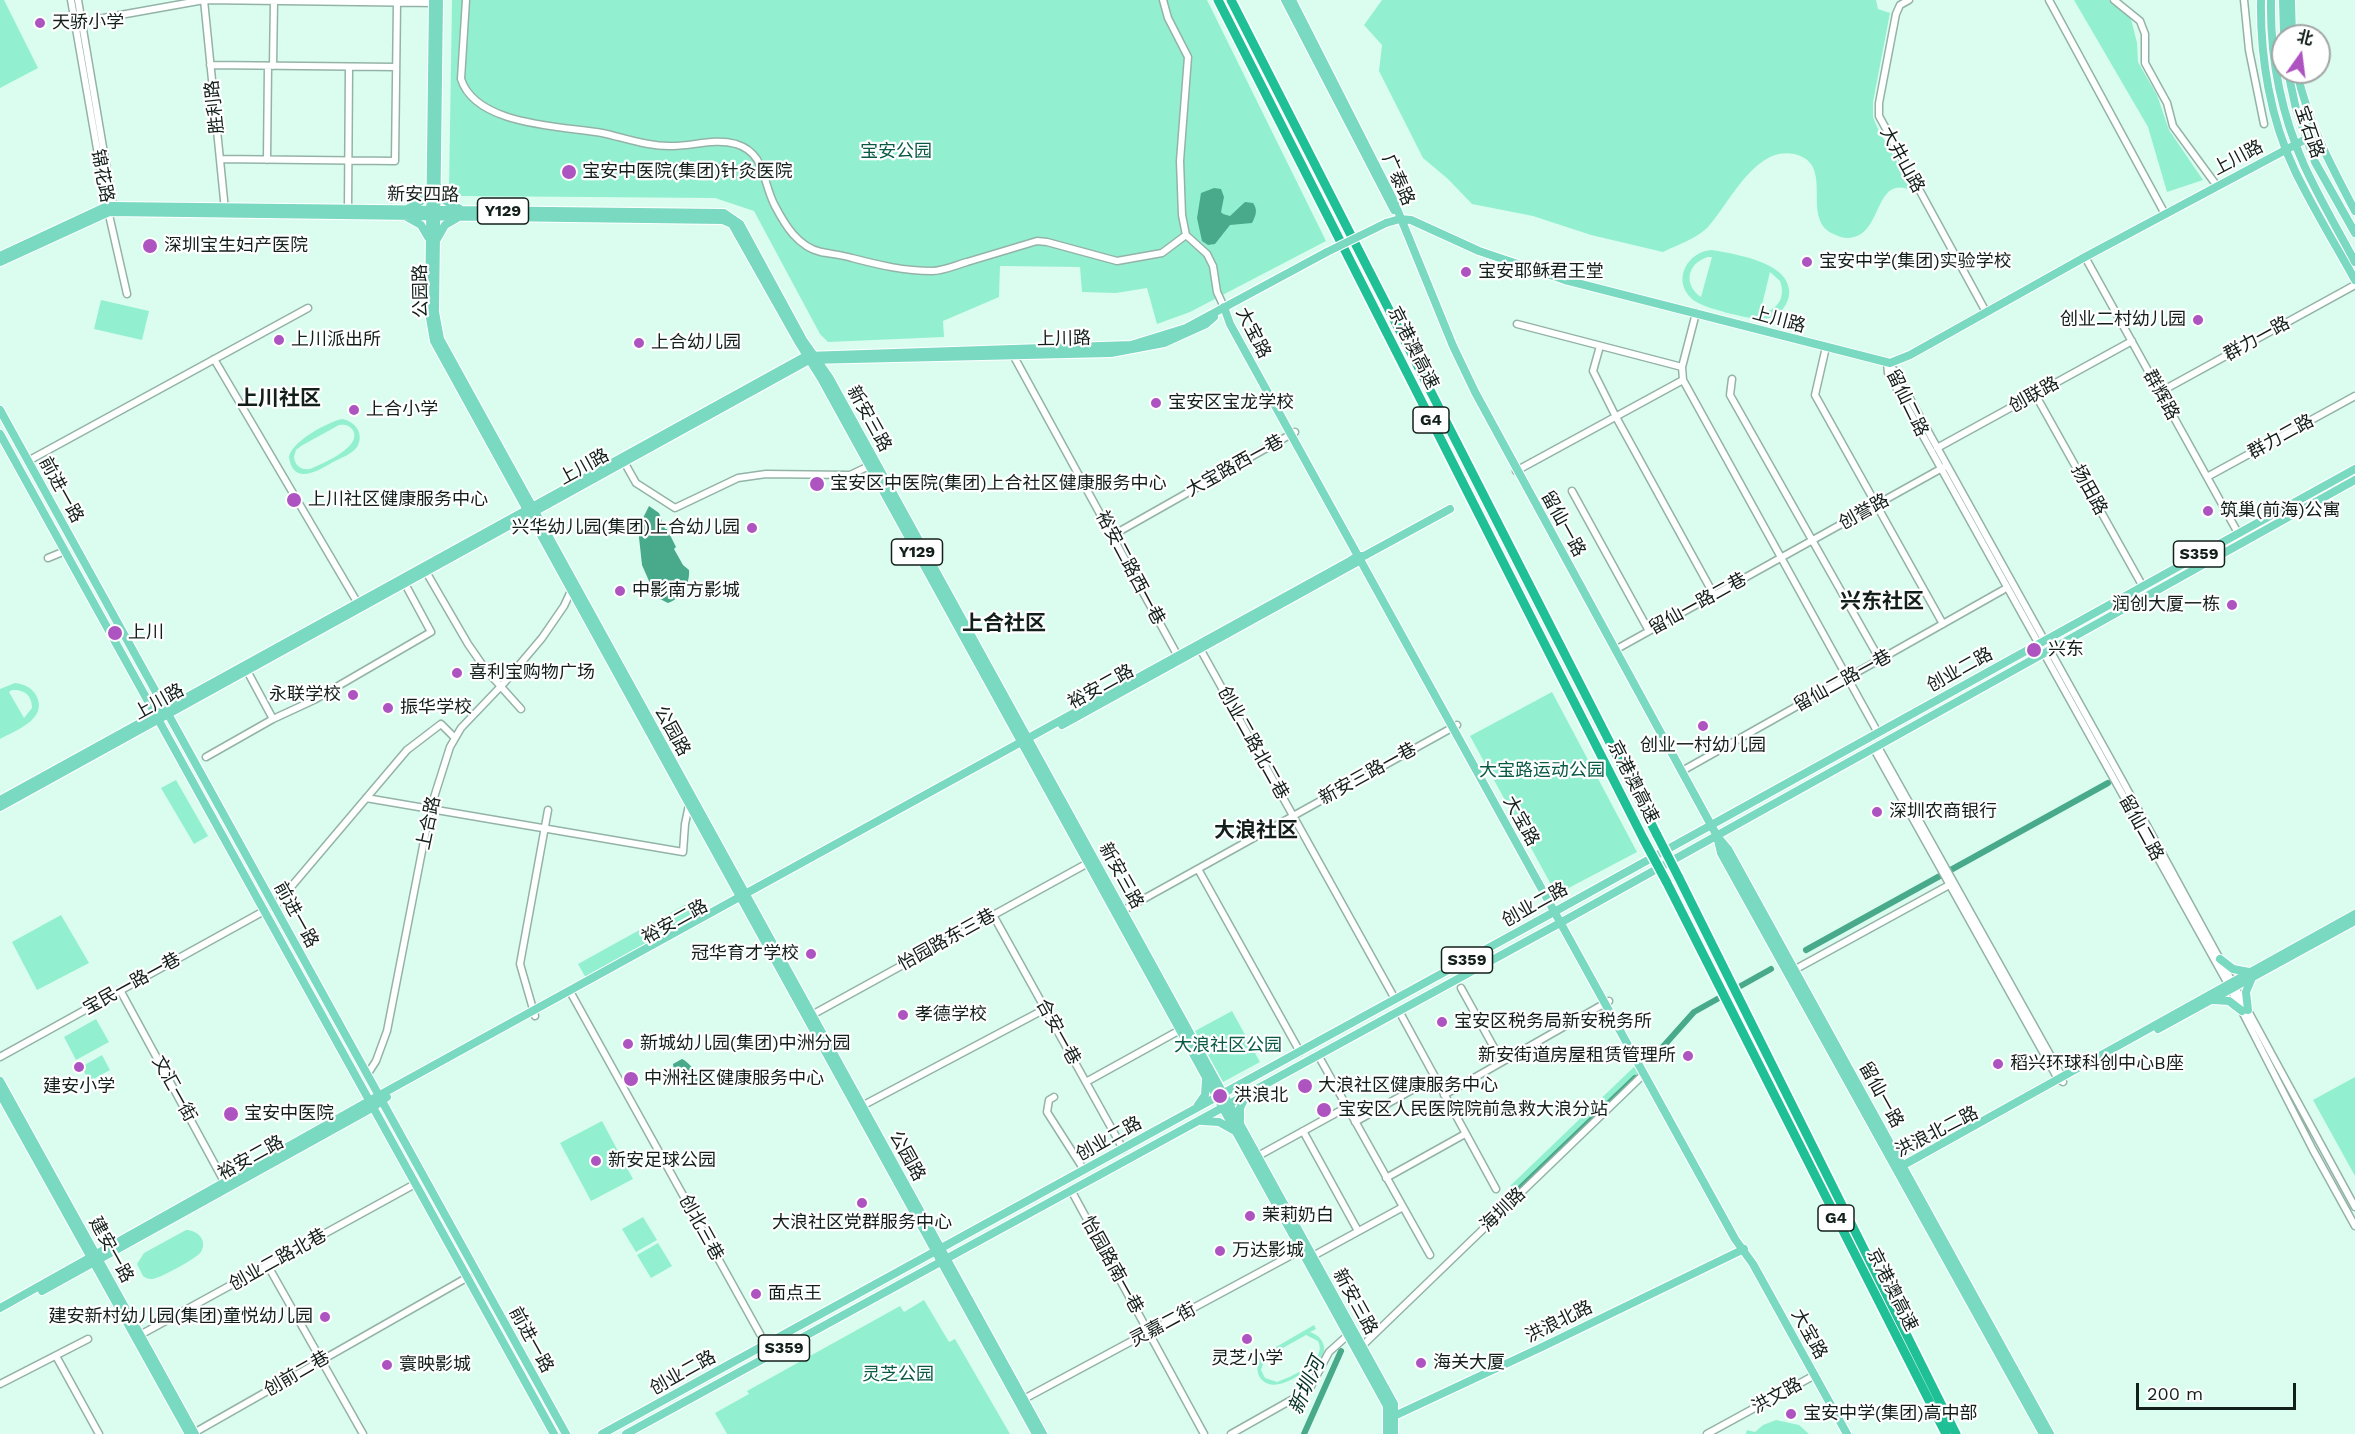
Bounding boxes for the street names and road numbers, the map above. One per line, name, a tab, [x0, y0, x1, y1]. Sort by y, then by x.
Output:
street label: 胜利路	[201, 79, 229, 135]
street label: 宝石路	[2290, 103, 2328, 161]
street label: 大井山路	[1875, 123, 1929, 197]
street label: 上川路	[2209, 136, 2267, 180]
street label: 锦花路	[86, 147, 118, 205]
street label: 广泰路	[1377, 151, 1419, 209]
street label: 新安四路	[387, 184, 459, 206]
road number: Y129	[478, 198, 528, 224]
street label: 公园路	[410, 264, 432, 318]
street label: 京港澳高速	[1383, 303, 1443, 393]
street label: 上川路	[1750, 303, 1808, 337]
street label: 大宝路	[1231, 304, 1275, 362]
street label: 群力一路	[2220, 312, 2294, 366]
street label: 上川路	[1037, 328, 1091, 350]
street label: 留仙二路	[1882, 366, 1932, 440]
street label: 群辉路	[2138, 366, 2184, 424]
street label: 创联路	[2005, 372, 2063, 418]
street label: 新安三路	[842, 382, 896, 456]
road number: G4	[1413, 407, 1449, 433]
street label: 群力二路	[2244, 410, 2318, 464]
street label: 大宝路西一巷	[1183, 430, 1287, 502]
street label: 上川路	[555, 444, 613, 490]
street label: 前进一路	[34, 453, 88, 527]
street label: 扬田路	[2066, 461, 2112, 519]
street label: 留仙一路	[1536, 487, 1590, 561]
street label: 创誉路	[1835, 489, 1893, 535]
street label: 裕安二路西一巷	[1091, 507, 1169, 629]
road number: Y129	[892, 539, 942, 565]
road number: S359	[2174, 541, 2224, 567]
street label: 留仙一路二巷	[1646, 568, 1750, 640]
street label: 创业二路	[1923, 643, 1997, 697]
street label: 留仙二路一巷	[1791, 645, 1895, 717]
street label: 裕安二路	[1064, 660, 1138, 714]
street label: 上川路	[130, 679, 188, 725]
street label: 创业二路北二巷	[1213, 683, 1293, 803]
street label: 公园路	[649, 702, 695, 760]
street label: 京港澳高速	[1603, 737, 1663, 827]
street label: 新安三路一巷	[1316, 738, 1420, 810]
street label: 留仙二路	[2114, 791, 2168, 865]
street label: 大宝路	[1498, 792, 1544, 850]
street label: 上合路	[413, 794, 445, 852]
street label: 新安三路	[1094, 839, 1148, 913]
street label: 前进一路	[269, 878, 323, 952]
street label: 创业二路	[1498, 878, 1572, 932]
street label: 裕安二路	[638, 895, 712, 949]
street label: 怡园路东三巷	[895, 904, 999, 976]
road number: S359	[1442, 947, 1492, 973]
street label: 宝民一路一巷	[80, 948, 184, 1020]
street label: 合安一巷	[1031, 995, 1085, 1069]
street label: 文汇一街	[147, 1052, 201, 1126]
street label: 留仙一路	[1854, 1058, 1908, 1132]
street label: 洪浪北二路	[1892, 1102, 1982, 1162]
street label: 创业二路	[1072, 1112, 1146, 1166]
street label: 公园路	[884, 1127, 930, 1185]
street label: 裕安二路	[214, 1131, 288, 1185]
street label: 海圳路	[1476, 1183, 1530, 1237]
street label: 创北三巷	[674, 1191, 728, 1265]
road number: G4	[1818, 1205, 1854, 1231]
street label: 建安一路	[84, 1213, 138, 1287]
street label: 怡园路南一巷	[1076, 1213, 1148, 1317]
street label: 创业二路北巷	[226, 1224, 330, 1296]
street label: 京港澳高速	[1862, 1245, 1922, 1335]
street label: 新安三路	[1328, 1265, 1382, 1339]
street label: 洪浪北路	[1522, 1297, 1596, 1347]
street label: 灵嘉二街	[1126, 1299, 1200, 1351]
street label: 前进一路	[504, 1303, 558, 1377]
street label: 大宝路	[1786, 1305, 1832, 1363]
road number: S359	[758, 1335, 810, 1361]
street label: 创业二路	[646, 1346, 720, 1400]
street label: 创前二巷	[260, 1347, 334, 1401]
street label: 洪文路	[1748, 1373, 1806, 1419]

